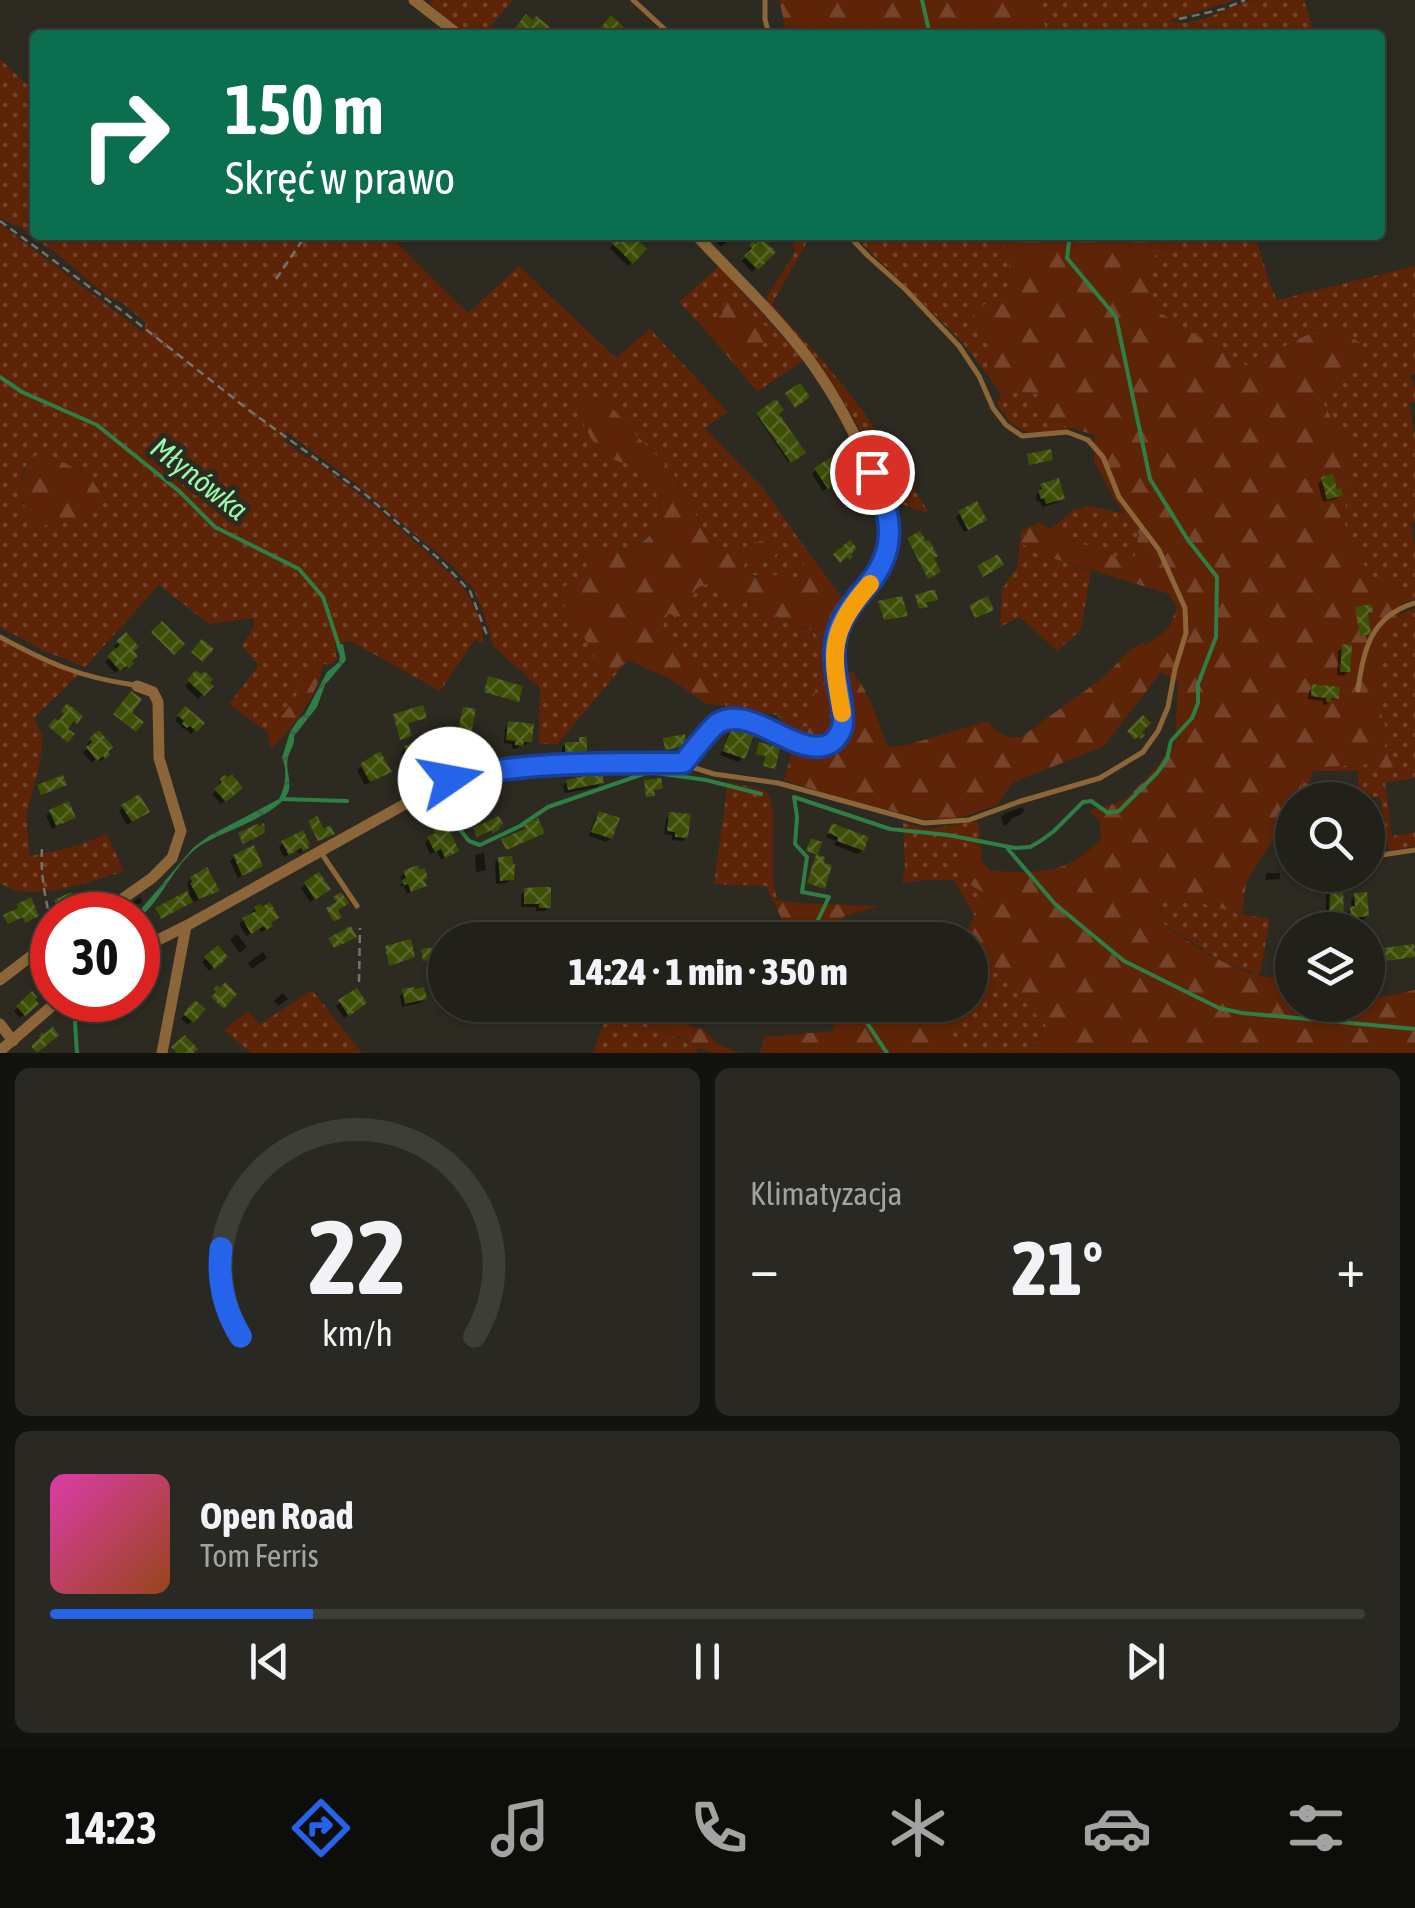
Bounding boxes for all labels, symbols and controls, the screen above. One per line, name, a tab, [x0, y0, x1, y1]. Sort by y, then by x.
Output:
text: 150 m	[225, 69, 384, 149]
icon: right	[60, 70, 190, 200]
text: Skręć w prawo	[225, 152, 455, 204]
water label: Młynówka	[145, 430, 255, 526]
pin	[830, 430, 915, 515]
icon: arrive	[845, 445, 900, 500]
position arrow	[398, 727, 502, 831]
map controls	[1275, 782, 1385, 1022]
button: search	[1275, 782, 1385, 892]
speed limit sign: 30	[30, 892, 160, 1022]
button: layers	[1275, 912, 1385, 1022]
text: 14:24 · 1 min · 350 m	[568, 950, 848, 993]
text: Klimatyzacja	[750, 1175, 902, 1212]
text: 22	[309, 1197, 406, 1316]
text: 21°	[1012, 1225, 1103, 1311]
text: −	[750, 1236, 779, 1299]
text: +	[1336, 1236, 1365, 1299]
text: km/h	[322, 1313, 393, 1354]
text: Open Road	[200, 1494, 354, 1537]
text: Tom Ferris	[200, 1537, 319, 1574]
icon: previous	[242, 1634, 297, 1689]
icon: pause	[680, 1634, 735, 1689]
icon: next	[1118, 1634, 1173, 1689]
icon: directions	[286, 1793, 356, 1863]
icon: music	[485, 1793, 555, 1863]
icon: phone	[684, 1793, 754, 1863]
icon: climate	[883, 1793, 953, 1863]
icon: car	[1082, 1793, 1152, 1863]
icon: filters	[1281, 1793, 1351, 1863]
text: 14:23	[64, 1802, 157, 1854]

